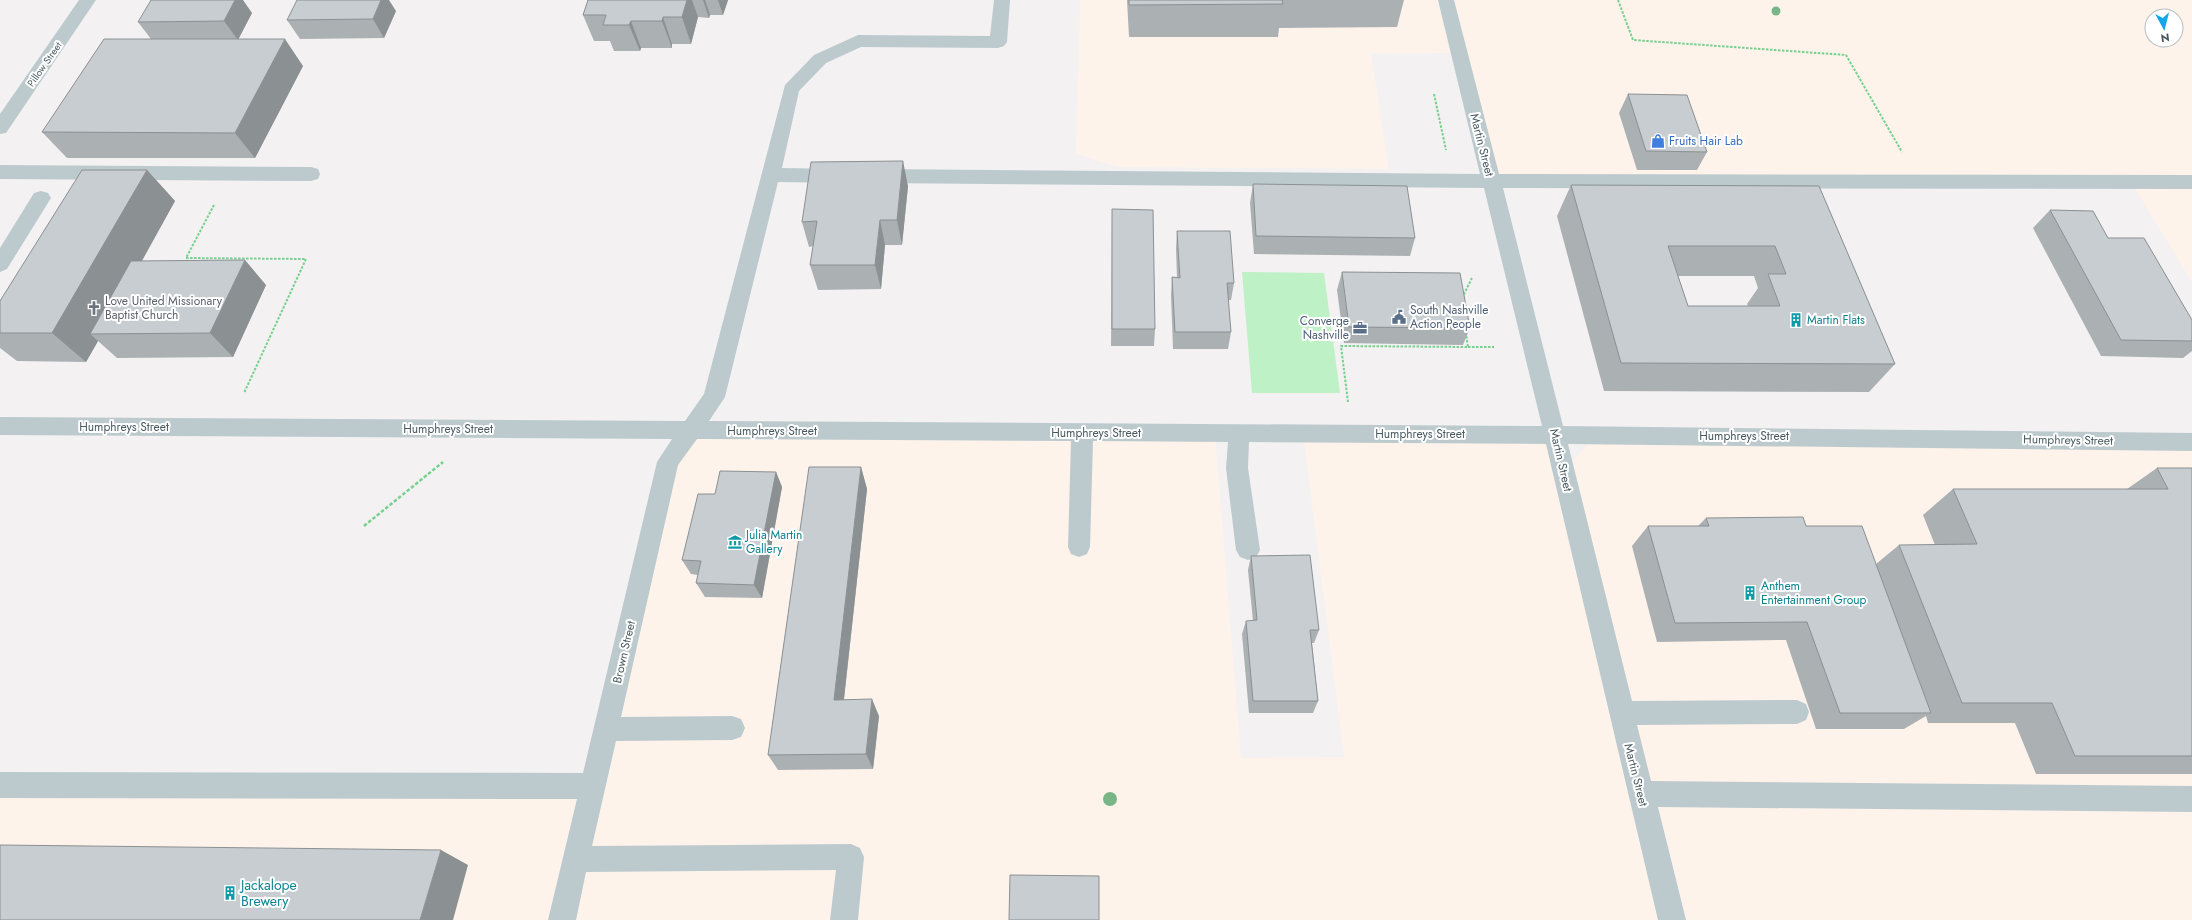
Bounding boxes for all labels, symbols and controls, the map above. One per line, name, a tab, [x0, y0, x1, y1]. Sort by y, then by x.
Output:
north arrow	[2144, 8, 2184, 48]
text: N	[2160, 29, 2171, 46]
street label: Pillow Street	[23, 38, 66, 90]
street label: Martin Street	[1466, 112, 1499, 178]
place label: Fruits Hair Lab	[1669, 132, 1743, 150]
shop icon: Fruits Hair Lab	[1650, 133, 1666, 149]
place label: Love United Missionary Baptist Church	[105, 292, 223, 324]
church icon: Love United Missionary Baptist Church	[86, 300, 102, 316]
place label: South Nashville Action People	[1410, 301, 1488, 333]
public building icon: South Nashville Action People	[1391, 309, 1407, 325]
place label: Martin Flats	[1807, 311, 1865, 329]
place label: Converge Nashville	[1300, 312, 1349, 344]
building icon: Martin Flats	[1788, 312, 1804, 328]
office icon: Converge Nashville	[1352, 320, 1368, 336]
street label: Humphreys Street	[79, 418, 169, 436]
street label: Humphreys Street	[403, 420, 493, 438]
street label: Humphreys Street	[727, 422, 817, 440]
street label: Humphreys Street	[1051, 424, 1141, 442]
street label: Humphreys Street	[1375, 425, 1465, 443]
street label: Martin Street	[1545, 427, 1577, 493]
street label: Humphreys Street	[1699, 427, 1789, 445]
street label: Humphreys Street	[2023, 430, 2113, 450]
place label: Julia Martin Gallery	[744, 526, 802, 558]
museum icon: Julia Martin Gallery	[727, 534, 743, 550]
place label: Anthem Entertainment Group	[1761, 577, 1867, 609]
building icon: Anthem Entertainment Group	[1742, 585, 1758, 601]
street label: Brown Street	[608, 619, 640, 685]
street label: Martin Street	[1620, 742, 1653, 808]
place label: Jackalope Brewery	[239, 875, 297, 911]
building icon: Jackalope Brewery	[222, 885, 238, 901]

